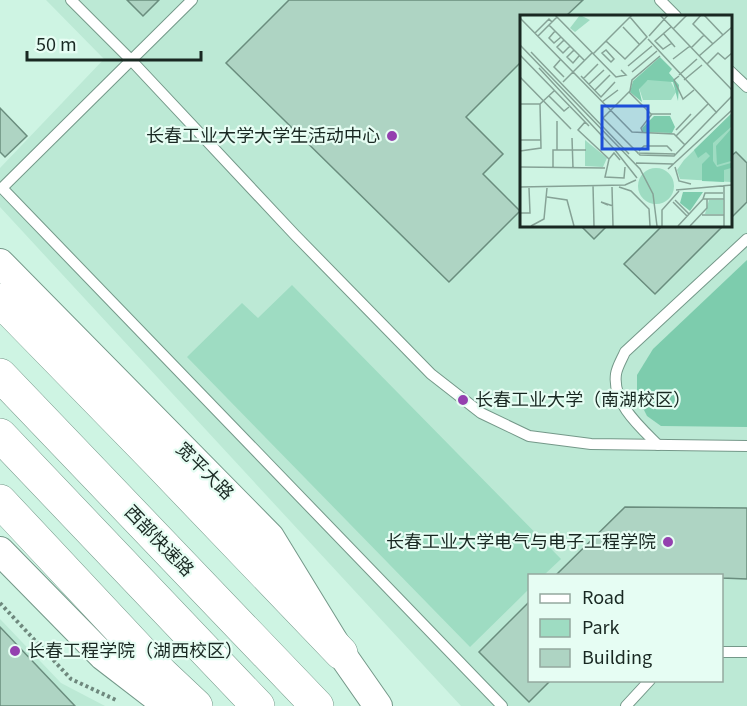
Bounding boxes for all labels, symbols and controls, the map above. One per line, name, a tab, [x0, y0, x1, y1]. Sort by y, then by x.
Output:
inset map	[520, 15, 732, 226]
scale bar	[27, 24, 201, 62]
text: 50 m	[36, 30, 77, 56]
place label: 长春工业大学大学生活动中心	[146, 121, 380, 147]
marker: 长春工业大学大学生活动中心	[385, 129, 399, 143]
place label: 长春工业大学（南湖校区）	[475, 385, 691, 411]
marker: 长春工业大学（南湖校区）	[456, 393, 470, 407]
street label: 宽平大路	[172, 435, 241, 504]
street label: 西部快速路	[120, 498, 201, 581]
place label: 长春工业大学电气与电子工程学院	[386, 527, 656, 553]
marker: 长春工业大学电气与电子工程学院	[661, 535, 675, 549]
legend	[528, 574, 723, 682]
text: Road	[582, 583, 625, 609]
text: Park	[582, 613, 620, 639]
place label: 长春工程学院（湖西校区）	[27, 636, 243, 662]
text: Building	[582, 643, 652, 669]
marker: 长春工程学院（湖西校区）	[8, 644, 22, 658]

